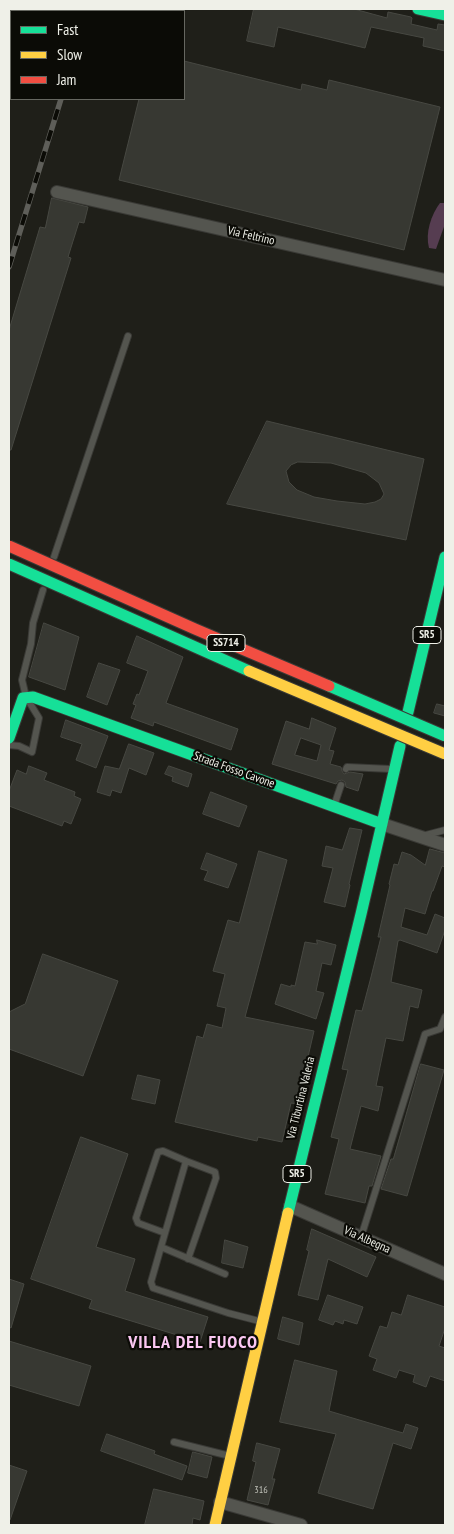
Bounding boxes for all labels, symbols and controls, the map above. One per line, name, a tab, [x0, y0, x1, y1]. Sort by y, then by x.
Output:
legend	[10, 10, 185, 100]
text: Fast	[57, 20, 78, 39]
text: Slow	[57, 45, 82, 64]
text: Jam	[57, 70, 76, 89]
street label: Via Feltrino	[226, 224, 276, 248]
road number: SR5	[413, 626, 441, 644]
road number: SS714	[207, 634, 245, 651]
street label: Strada Fosso Cavone	[191, 749, 277, 791]
street label: Via Tiburtina Valeria	[284, 1055, 318, 1141]
road number: SR5	[283, 1166, 311, 1182]
street label: Via Albegna	[342, 1223, 392, 1257]
district label: VILLA DEL FUOCO	[126, 1332, 260, 1354]
house number: 316	[254, 1484, 268, 1496]

